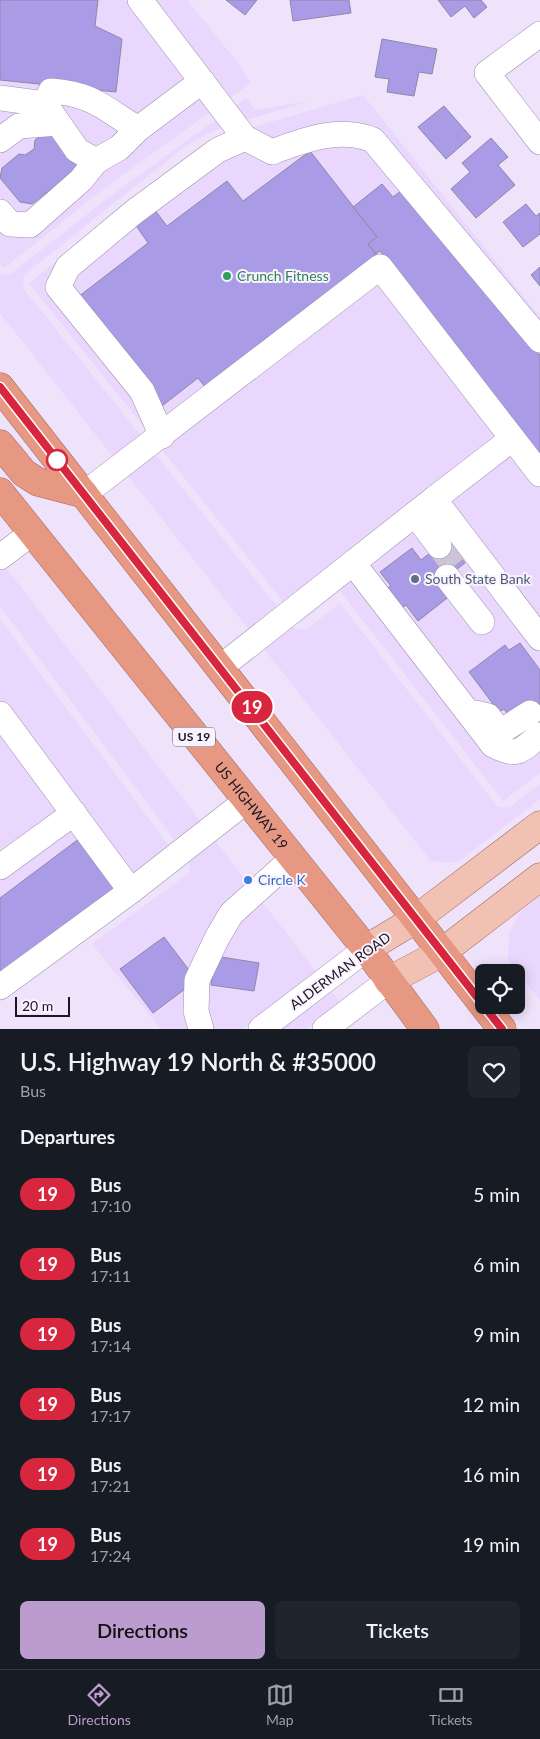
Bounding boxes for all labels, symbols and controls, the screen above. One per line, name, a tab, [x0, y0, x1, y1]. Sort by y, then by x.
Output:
place label: Crunch Fitness	[237, 267, 329, 284]
marker: Crunch Fitness	[221, 270, 233, 282]
unlabelled marker	[46, 449, 68, 471]
place label: South State Bank	[425, 570, 532, 587]
marker: South State Bank	[409, 573, 421, 585]
line badge: 19	[230, 691, 274, 723]
text: 19	[242, 696, 262, 718]
road number: US 19	[173, 728, 215, 746]
street label: US HIGHWAY 19	[211, 758, 292, 853]
place label: Circle K	[258, 871, 306, 888]
marker: Circle K	[242, 874, 254, 886]
street label: ALDERMAN ROAD	[286, 928, 394, 1013]
map controls	[475, 964, 525, 1014]
button: locate	[475, 964, 525, 1014]
scale bar	[15, 994, 70, 1017]
text: 20 m	[22, 997, 53, 1014]
button: heart	[468, 1046, 520, 1098]
text: U.S. Highway 19 North & #35000	[20, 1047, 376, 1076]
text: Bus	[20, 1081, 46, 1100]
text: Departures	[20, 1125, 115, 1148]
text: Bus	[90, 1173, 121, 1196]
text: 19	[37, 1183, 58, 1205]
text: 5 min	[473, 1183, 520, 1206]
text: 17:10	[90, 1196, 131, 1215]
text: Bus	[90, 1243, 121, 1266]
text: 19	[37, 1253, 58, 1275]
text: 6 min	[473, 1253, 520, 1276]
text: 17:11	[90, 1266, 131, 1285]
text: Bus	[90, 1313, 121, 1336]
text: 19	[37, 1323, 58, 1345]
text: 9 min	[473, 1323, 520, 1346]
text: 17:14	[90, 1336, 131, 1355]
text: Bus	[90, 1383, 121, 1406]
text: 19	[37, 1393, 58, 1415]
text: 12 min	[462, 1393, 520, 1416]
text: 17:17	[90, 1406, 131, 1425]
text: Bus	[90, 1453, 121, 1476]
text: 19	[37, 1463, 58, 1485]
text: 16 min	[462, 1463, 520, 1486]
text: 17:21	[90, 1476, 131, 1495]
text: Bus	[90, 1523, 121, 1546]
text: 19	[37, 1533, 58, 1555]
text: 19 min	[462, 1533, 520, 1556]
text: 17:24	[90, 1546, 131, 1565]
button: Directions	[20, 1601, 265, 1659]
button: Tickets	[275, 1601, 520, 1659]
tab: Directions	[68, 1681, 131, 1728]
tab: Map	[266, 1681, 294, 1728]
tab: Tickets	[429, 1681, 472, 1728]

